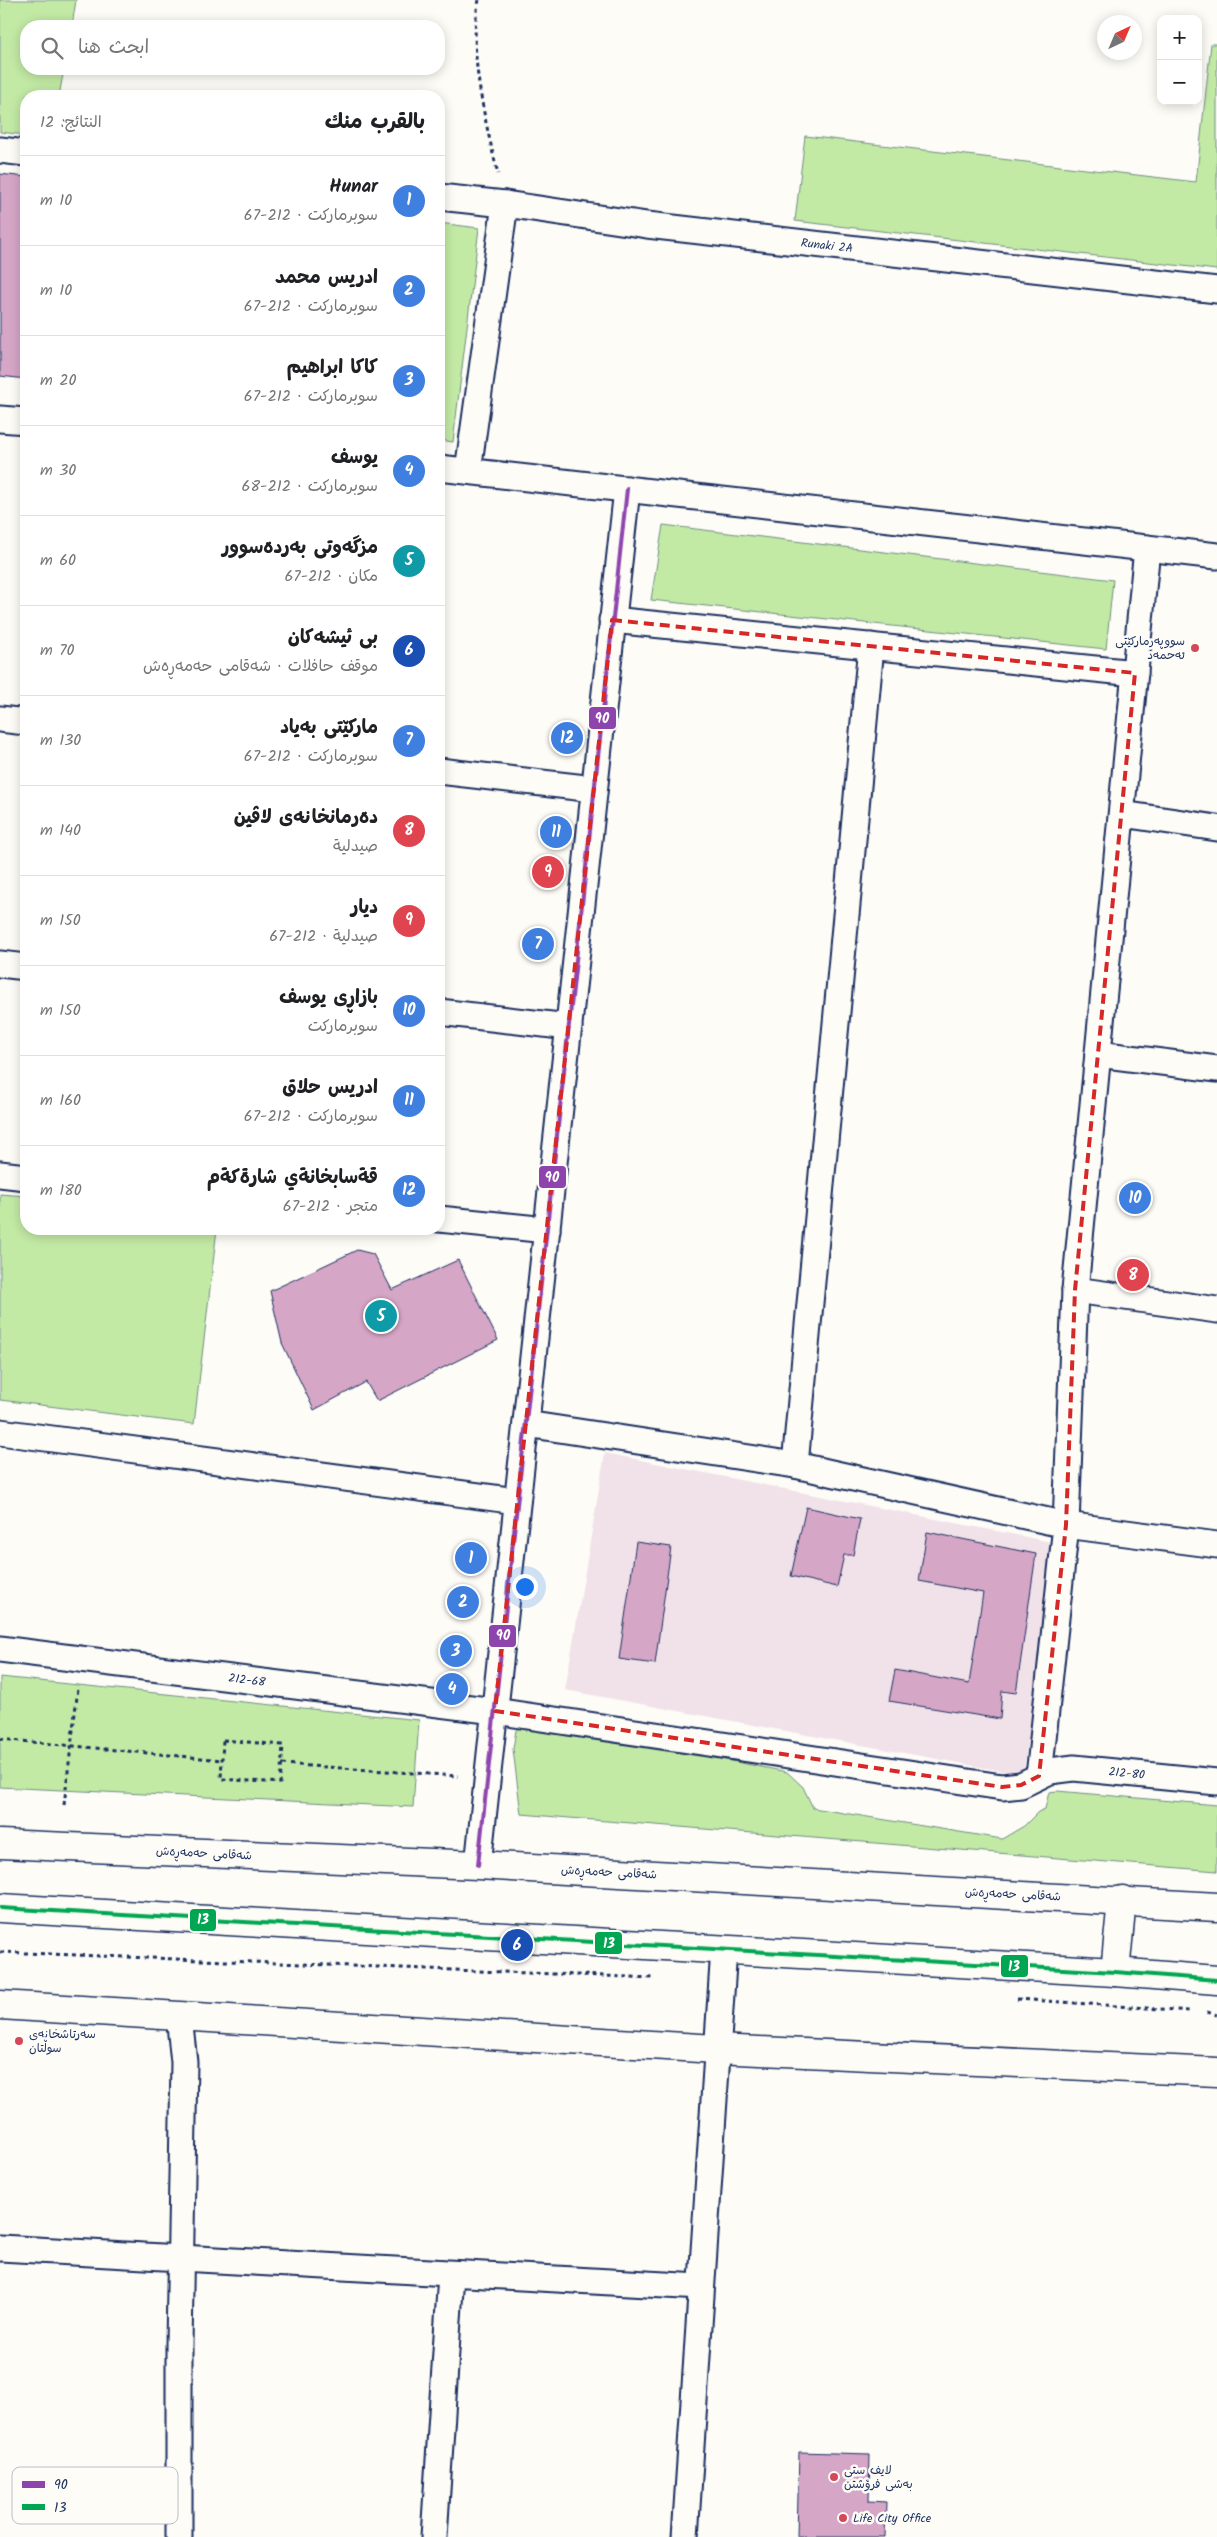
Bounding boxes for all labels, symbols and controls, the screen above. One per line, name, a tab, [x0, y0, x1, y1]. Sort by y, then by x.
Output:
north arrow	[1097, 15, 1142, 60]
map controls	[1157, 15, 1202, 105]
button: +	[1157, 15, 1202, 60]
search box	[20, 20, 445, 75]
text: ابحث هنا	[78, 33, 149, 63]
icon: search	[38, 34, 66, 62]
button: −	[1157, 60, 1202, 105]
text: بالقرب منك	[325, 106, 425, 139]
text: النتائج: 12	[40, 110, 102, 135]
text: Hunar	[329, 172, 378, 202]
text: 10 m	[40, 188, 72, 213]
text: 1	[407, 188, 411, 213]
text: سوبرماركت · 212-67	[244, 203, 378, 228]
street label: Runaki 2A	[800, 234, 854, 258]
text: ادريس محمد	[275, 263, 378, 293]
text: 10 m	[40, 278, 72, 303]
text: 2	[404, 278, 414, 303]
text: سوبرماركت · 212-67	[244, 294, 378, 319]
text: کاکا ابراهيم	[287, 353, 378, 383]
text: 20 m	[40, 368, 76, 393]
text: 3	[405, 368, 413, 393]
text: سوبرماركت · 212-67	[244, 384, 378, 409]
text: يوسف	[331, 443, 378, 473]
text: 30 m	[40, 458, 76, 483]
text: 4	[405, 458, 413, 483]
text: سوبرماركت · 212-68	[242, 474, 378, 499]
text: مزگەوتی بەردەسوور	[222, 533, 378, 563]
text: 60 m	[40, 548, 76, 573]
text: 5	[405, 548, 413, 573]
text: مكان · 212-67	[284, 564, 378, 589]
text: بی ئیشەکان	[288, 623, 378, 653]
place label: سووپەرمارکێتی ئەحمەد	[1115, 632, 1185, 665]
text: 70 m	[40, 638, 75, 663]
text: 6	[405, 638, 413, 663]
marker: سووپەرمارکێتی ئەحمەد	[1189, 642, 1201, 654]
text: موقف حافلات · شەقامی حەمەڕەش	[143, 654, 378, 679]
line badge: 90	[588, 706, 617, 730]
text: 90	[595, 708, 610, 730]
text: مارکێتی بەیاد	[280, 713, 378, 743]
pin: 12	[551, 719, 583, 757]
text: 130 m	[40, 728, 81, 753]
text: 7	[405, 728, 413, 753]
text: سوبرماركت · 212-67	[244, 744, 378, 769]
text: دەرمانخانەی لاڤین	[234, 803, 378, 833]
pin: 11	[540, 813, 572, 851]
text: 140 m	[40, 818, 81, 843]
text: 8	[404, 818, 414, 843]
text: صيدلية	[333, 834, 378, 859]
pin: 9	[532, 853, 564, 891]
text: ديار	[351, 893, 378, 923]
text: 150 m	[40, 908, 81, 933]
text: 9	[405, 908, 413, 933]
text: صيدلية · 212-67	[269, 924, 378, 949]
pin: 7	[522, 925, 554, 963]
text: بازاڕی یوسف	[279, 983, 378, 1013]
text: 150 m	[40, 998, 81, 1023]
text: 10	[402, 998, 416, 1023]
text: سوبرماركت	[308, 1014, 378, 1039]
text: ادريس حلاق	[282, 1073, 378, 1103]
text: 160 m	[40, 1088, 81, 1113]
text: 11	[404, 1088, 414, 1113]
text: سوبرماركت · 212-67	[244, 1104, 378, 1129]
text: قةسابخانةي شارةكةم	[207, 1163, 378, 1193]
line badge: 90	[538, 1165, 567, 1189]
text: 90	[545, 1167, 560, 1189]
text: 180 m	[40, 1178, 82, 1203]
text: 12	[402, 1178, 416, 1203]
pin: 10	[1119, 1179, 1151, 1217]
text: متجر · 212-67	[283, 1194, 378, 1219]
pin: 8	[1117, 1256, 1149, 1294]
pin: 5	[365, 1297, 397, 1335]
pin: 1	[455, 1539, 487, 1577]
your location	[512, 1574, 538, 1600]
pin: 2	[447, 1583, 479, 1621]
line badge: 90	[488, 1624, 517, 1648]
text: 90	[496, 1625, 511, 1647]
pin: 3	[440, 1632, 472, 1670]
street label: 212-68	[227, 1669, 267, 1692]
pin: 4	[436, 1670, 468, 1708]
street label: 212-80	[1108, 1762, 1146, 1785]
street label: شەقامی حەمەڕەش	[155, 1841, 252, 1866]
street label: شەقامی حەمەڕەش	[560, 1860, 657, 1885]
street label: شەقامی حەمەڕەش	[964, 1882, 1061, 1907]
line badge: 13	[189, 1908, 217, 1932]
text: 13	[197, 1909, 209, 1931]
pin: 6	[501, 1926, 533, 1964]
line badge: 13	[594, 1931, 623, 1955]
text: 13	[603, 1933, 615, 1955]
line badge: 13	[1000, 1954, 1029, 1978]
text: 13	[1008, 1956, 1020, 1978]
place label: سەرتاشخانەی سوڵتان	[29, 2025, 96, 2058]
marker: سەرتاشخانەی سوڵتان	[13, 2035, 25, 2047]
place label: لایف ستی بەشی فرۆشتن	[844, 2461, 913, 2494]
legend	[12, 2467, 178, 2524]
marker: لایف ستی بەشی فرۆشتن	[828, 2471, 840, 2483]
text: 90	[54, 2474, 68, 2496]
text: 13	[54, 2497, 66, 2519]
place label: Life City Office	[853, 2509, 932, 2528]
marker: Life City Office	[837, 2512, 849, 2524]

